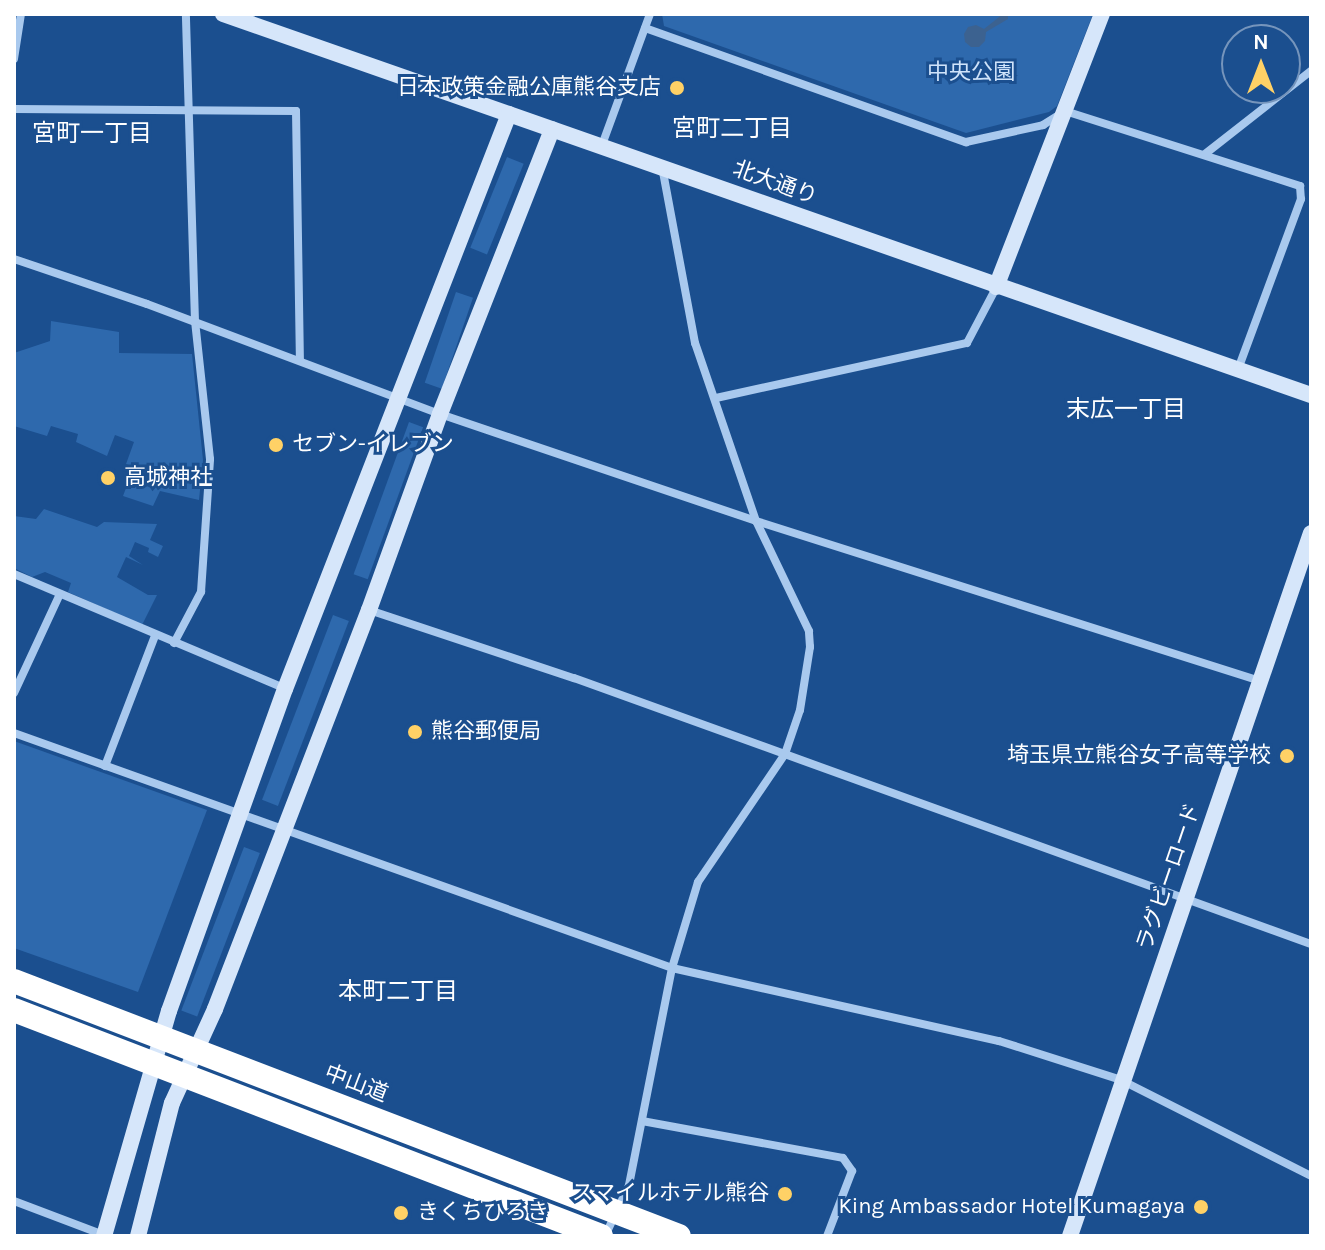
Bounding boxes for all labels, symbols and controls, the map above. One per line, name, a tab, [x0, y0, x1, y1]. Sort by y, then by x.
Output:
north arrow	[1221, 24, 1301, 104]
text: N	[1253, 29, 1269, 55]
park label: 中央公園	[927, 60, 1015, 86]
place label: 日本政策金融公庫熊谷支店	[397, 75, 661, 101]
marker: 日本政策金融公庫熊谷支店	[668, 79, 686, 97]
district label: 宮町二丁目	[672, 115, 792, 143]
district label: 宮町一丁目	[32, 120, 152, 148]
street label: 北大通り	[729, 156, 821, 210]
district label: 末広一丁目	[1066, 396, 1186, 424]
place label: セブン-イレブン	[292, 432, 454, 458]
marker: セブン-イレブン	[267, 436, 285, 454]
place label: 高城神社	[124, 465, 212, 491]
marker: 高城神社	[99, 469, 117, 487]
place label: 熊谷郵便局	[431, 719, 541, 745]
marker: 熊谷郵便局	[406, 723, 424, 741]
place label: 埼玉県立熊谷女子高等学校	[1007, 743, 1271, 769]
marker: 埼玉県立熊谷女子高等学校	[1278, 747, 1296, 765]
street label: ラグビーロード	[1131, 800, 1207, 954]
district label: 本町二丁目	[338, 978, 458, 1006]
street label: 中山道	[320, 1060, 392, 1108]
place label: スマイルホテル熊谷	[571, 1181, 769, 1207]
marker: スマイルホテル熊谷	[776, 1185, 794, 1203]
place label: King Ambassador Hotel Kumagaya	[838, 1194, 1185, 1220]
marker: King Ambassador Hotel Kumagaya	[1192, 1198, 1210, 1216]
place label: きくちひろき	[417, 1200, 549, 1226]
marker: きくちひろき	[392, 1204, 410, 1222]

